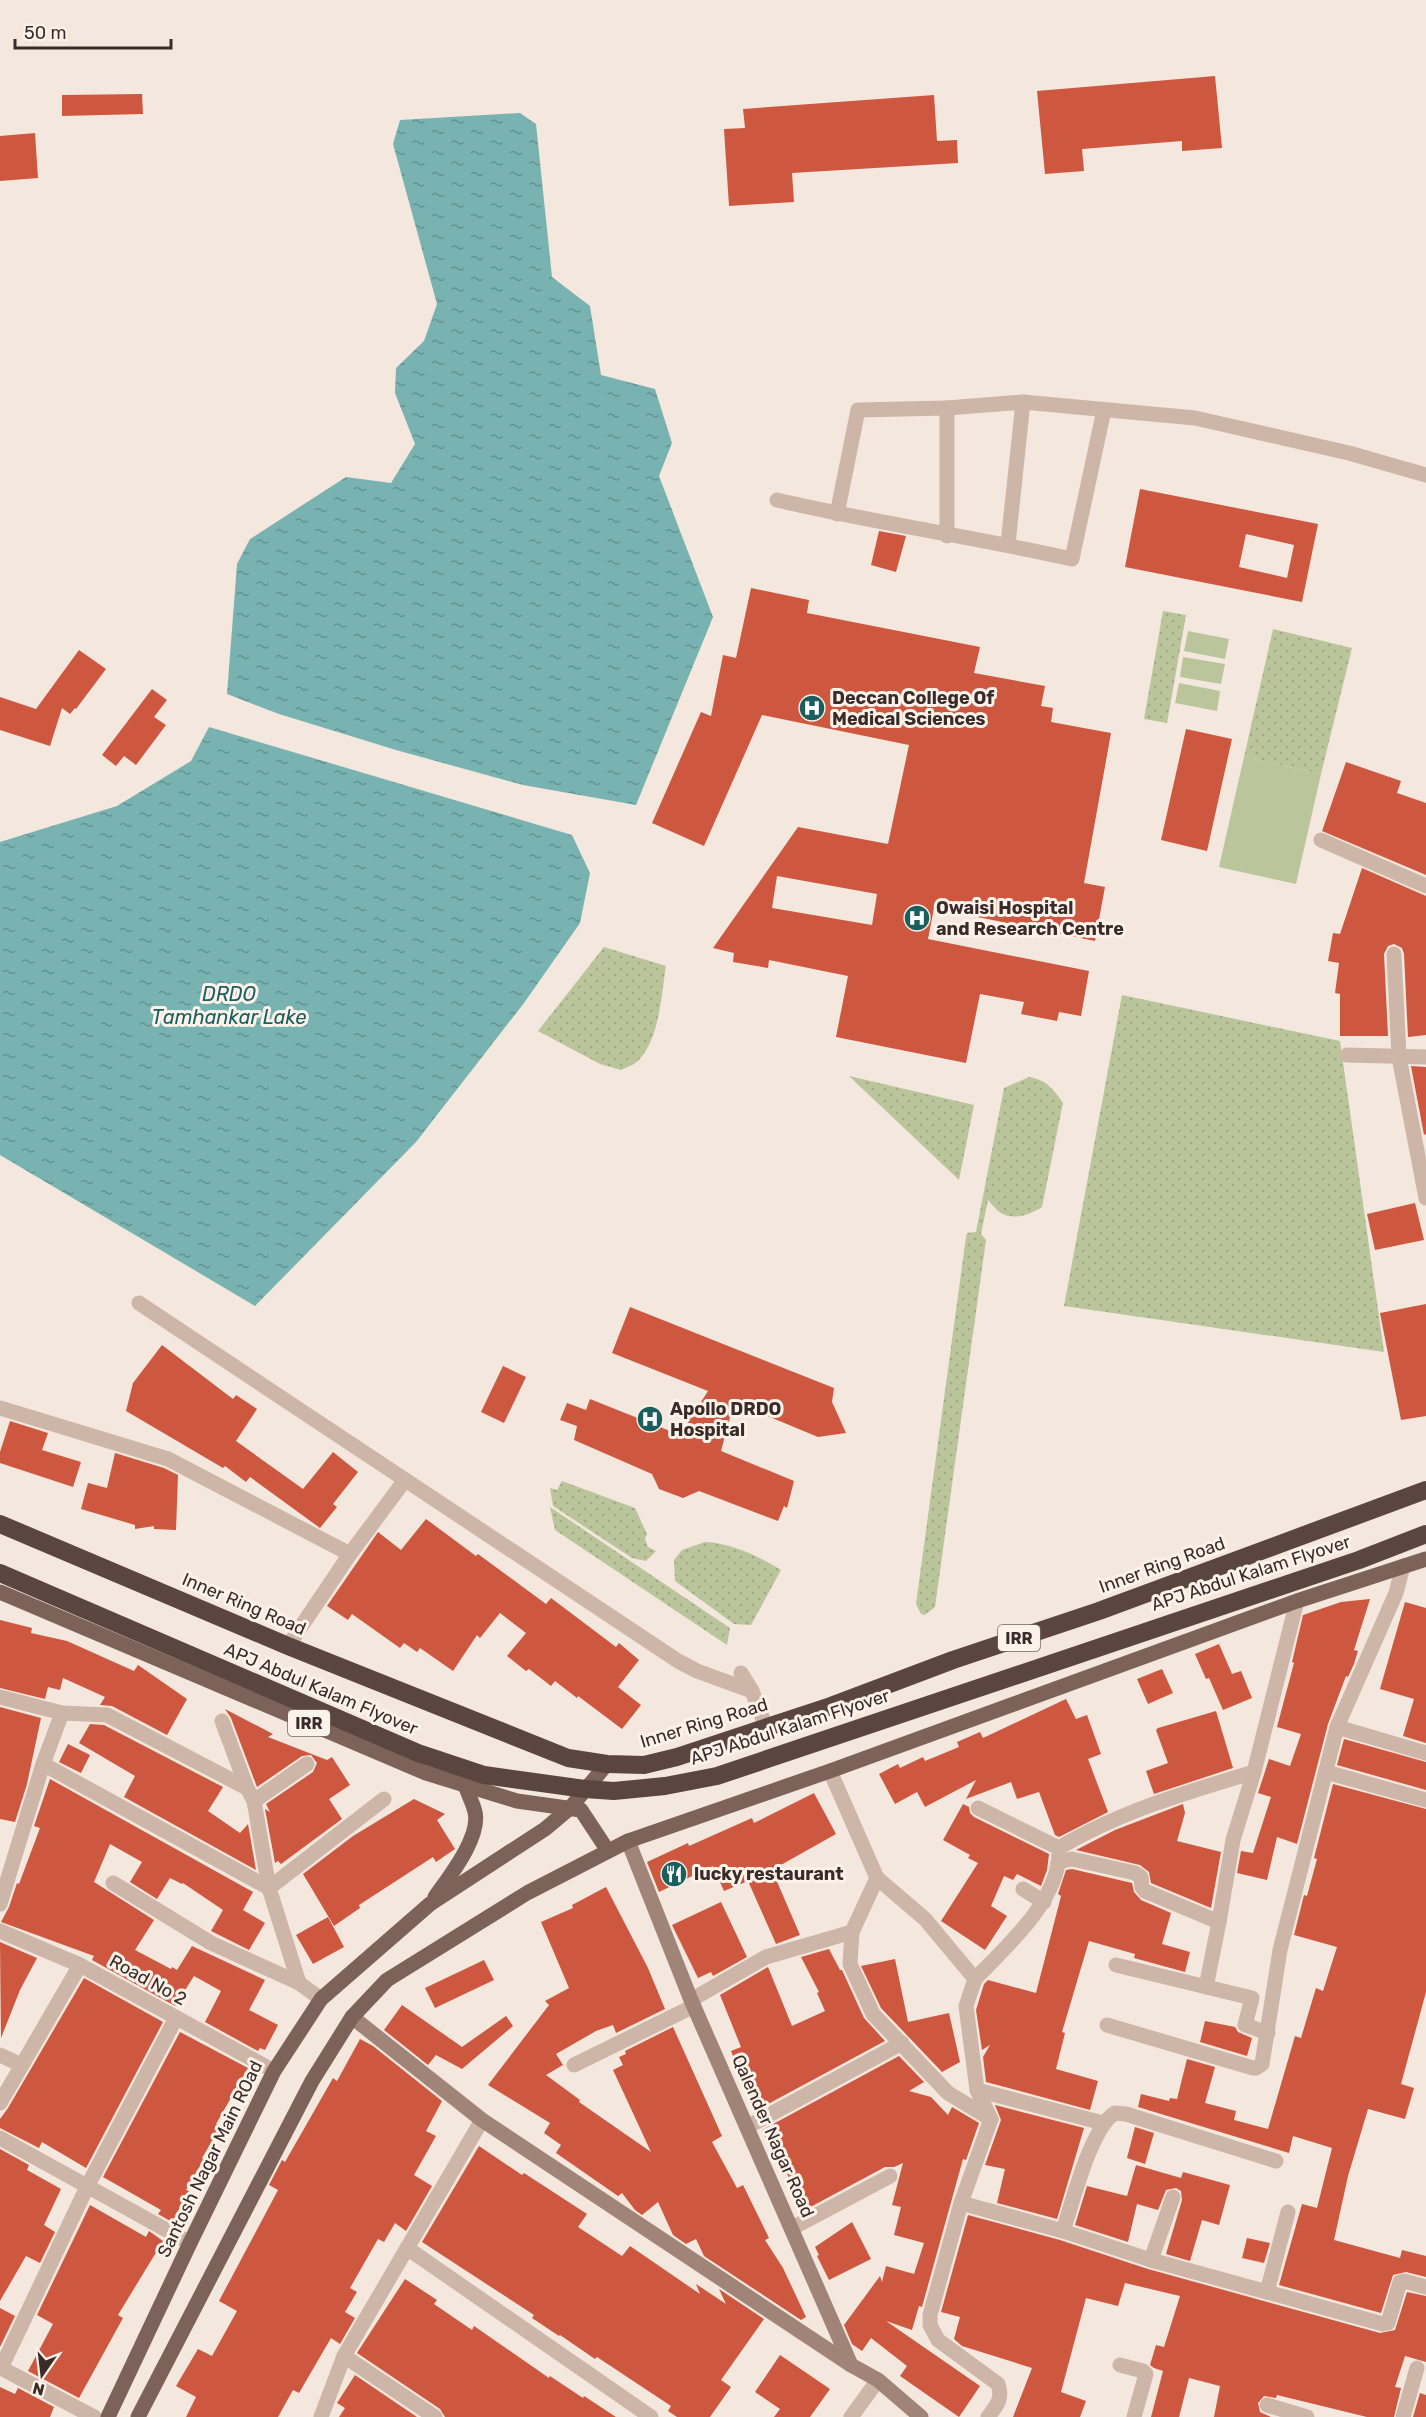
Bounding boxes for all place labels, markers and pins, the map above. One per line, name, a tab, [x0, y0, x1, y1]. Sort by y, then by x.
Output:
place label: Deccan College Of Medical Sciences	[832, 687, 994, 730]
hospital icon: Deccan College Of Medical Sciences	[797, 693, 827, 723]
place label: Owaisi Hospital and Research Centre	[936, 897, 1124, 940]
hospital icon: Owaisi Hospital and Research Centre	[902, 903, 932, 933]
place label: Apollo DRDO Hospital	[670, 1398, 781, 1441]
hospital icon: Apollo DRDO Hospital	[635, 1404, 665, 1434]
restaurant icon: lucky restaurant	[659, 1859, 689, 1889]
place label: lucky restaurant	[694, 1863, 844, 1885]

